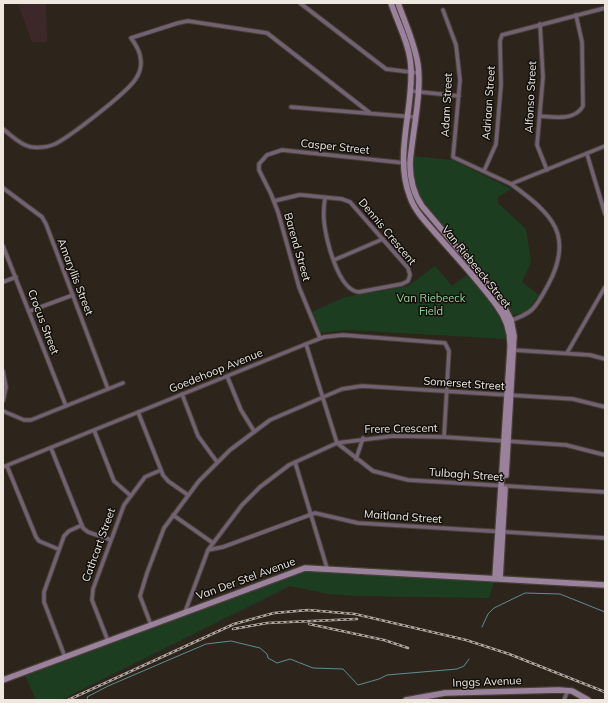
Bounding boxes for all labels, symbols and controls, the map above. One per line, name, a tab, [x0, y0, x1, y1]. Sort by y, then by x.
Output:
street label: Alfonso Street	[523, 61, 539, 133]
street label: Adriaan Street	[480, 66, 498, 140]
street label: Adam Street	[439, 73, 455, 137]
street label: Casper Street	[300, 137, 370, 157]
street label: Dennis Crescent	[355, 196, 419, 268]
street label: Barend Street	[281, 211, 313, 283]
street label: Van Riebeeck Street	[439, 223, 513, 311]
street label: Amaryllis Street	[54, 237, 96, 317]
street label: Crocus Street	[25, 288, 61, 356]
park label: Van Riebeeck Field	[397, 292, 465, 318]
street label: Goedehoop Avenue	[167, 346, 265, 396]
street label: Somerset Street	[423, 375, 505, 393]
street label: Frere Crescent	[364, 422, 438, 436]
street label: Tulbagh Street	[428, 466, 504, 484]
street label: Cathcart Street	[80, 506, 118, 584]
street label: Maitland Street	[364, 508, 442, 526]
street label: Van Der Stel Avenue	[195, 555, 297, 603]
street label: Inggs Avenue	[452, 674, 522, 690]

